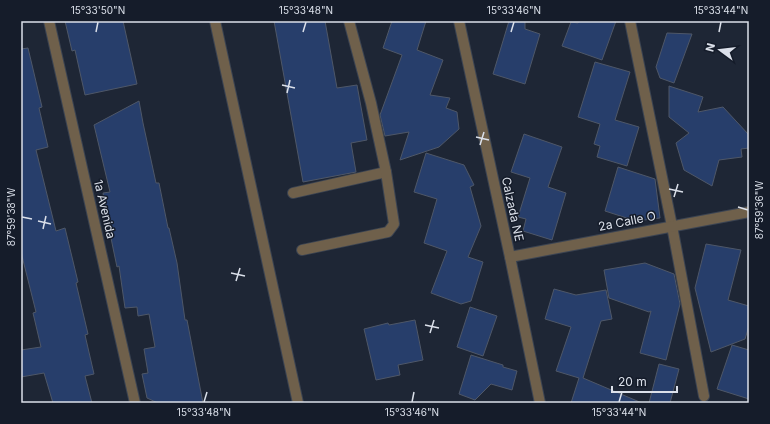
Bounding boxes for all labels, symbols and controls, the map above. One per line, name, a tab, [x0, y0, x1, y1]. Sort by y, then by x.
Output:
text: 15°33'50"N	[71, 4, 125, 16]
text: 15°33'48"N	[279, 4, 333, 16]
text: 15°33'46"N	[487, 4, 541, 16]
text: 15°33'44"N	[694, 4, 748, 16]
north arrow	[700, 30, 740, 70]
text: N	[702, 42, 718, 53]
street label: Calzada NE	[499, 175, 527, 243]
street label: 1a Avenida	[91, 178, 119, 240]
text: 87°59'36"W	[753, 181, 765, 239]
text: 87°59'38"W	[5, 188, 17, 246]
street label: 2a Calle O	[597, 208, 657, 234]
scale bar	[612, 368, 677, 394]
text: 20 m	[618, 374, 647, 389]
text: 15°33'48"N	[177, 406, 231, 418]
text: 15°33'46"N	[385, 406, 439, 418]
text: 15°33'44"N	[592, 406, 646, 418]

